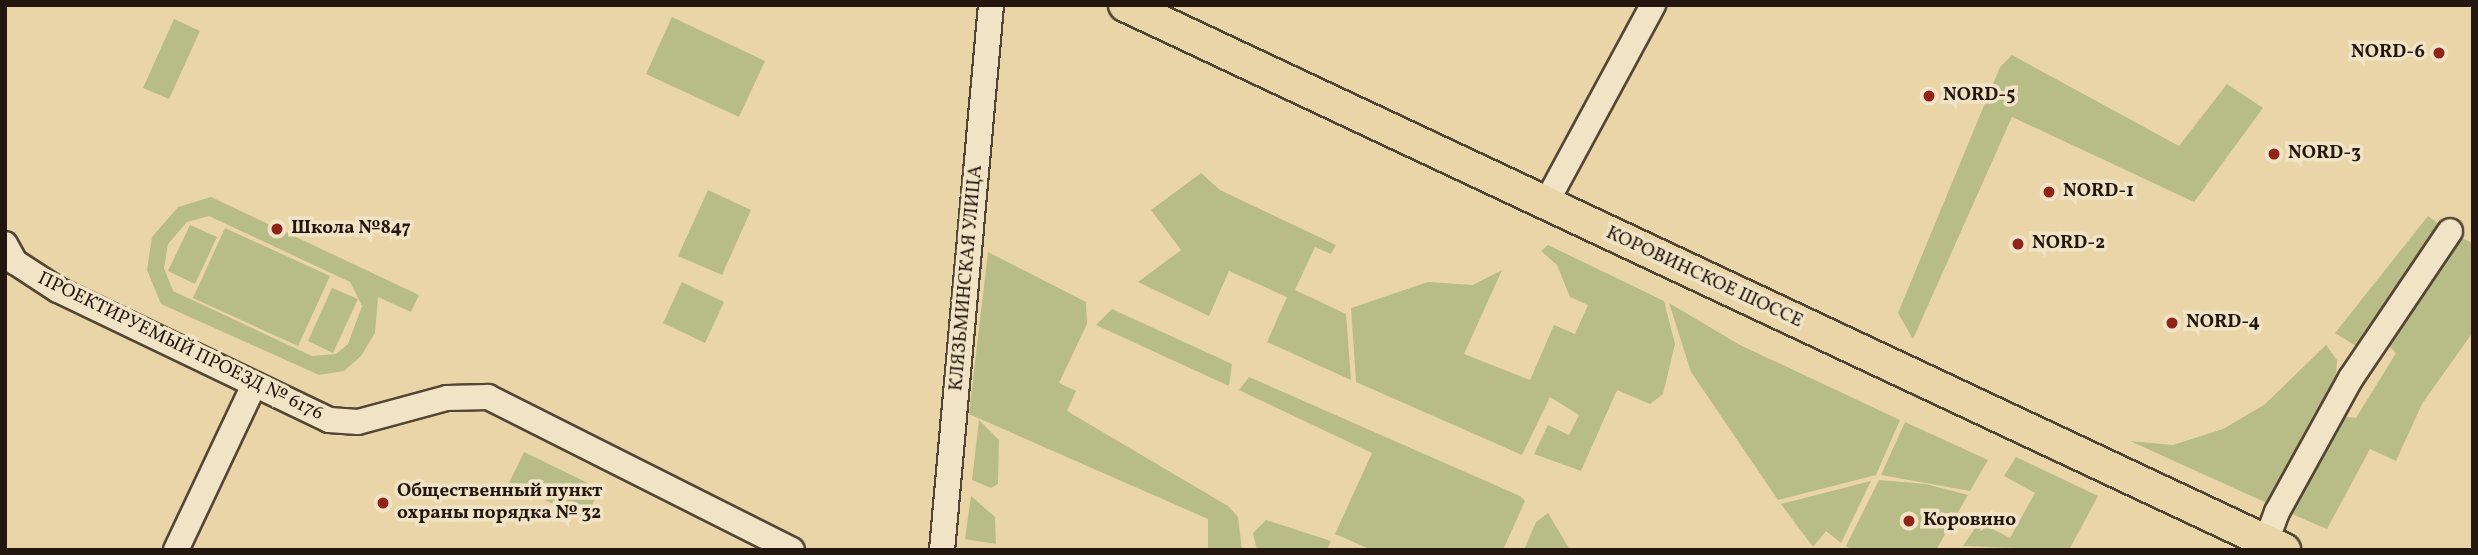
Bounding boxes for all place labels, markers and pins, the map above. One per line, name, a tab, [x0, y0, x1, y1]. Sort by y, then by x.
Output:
place label: NORD-6	[2351, 42, 2425, 64]
marker: NORD-6	[2431, 45, 2447, 61]
place label: NORD-5	[1943, 85, 2015, 107]
marker: NORD-5	[1921, 88, 1937, 104]
place label: NORD-3	[2288, 143, 2361, 165]
marker: NORD-3	[2266, 146, 2282, 162]
place label: NORD-1	[2063, 181, 2134, 203]
marker: NORD-1	[2041, 184, 2057, 200]
place label: Школа №847	[291, 218, 411, 240]
marker: Школа №847	[269, 221, 285, 237]
place label: NORD-2	[2032, 233, 2105, 255]
marker: NORD-2	[2010, 236, 2026, 252]
place label: NORD-4	[2186, 312, 2260, 334]
marker: NORD-4	[2164, 315, 2180, 331]
place label: Общественный пункт охраны порядка № 32	[397, 481, 602, 525]
marker: Общественный пункт охраны порядка № 32	[375, 495, 391, 511]
place label: Коровино	[1923, 510, 2016, 532]
marker: Коровино	[1901, 513, 1917, 529]

